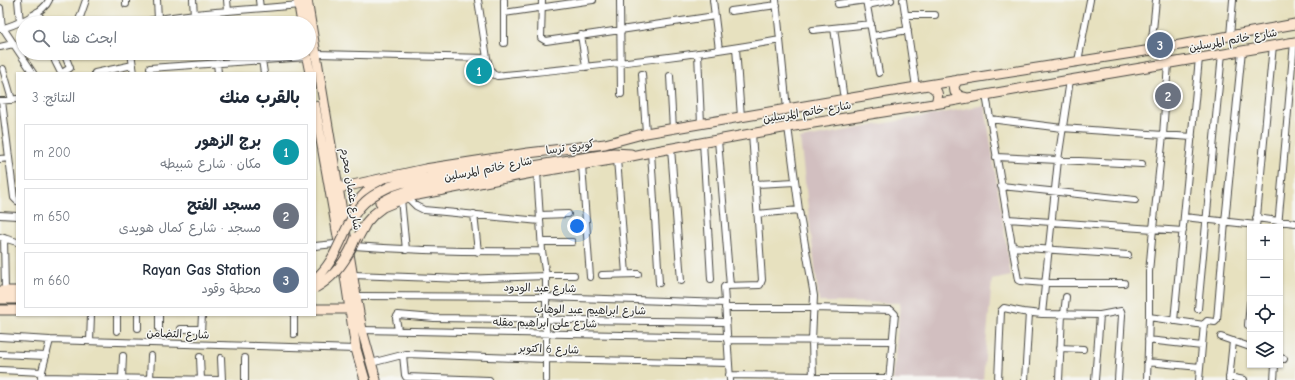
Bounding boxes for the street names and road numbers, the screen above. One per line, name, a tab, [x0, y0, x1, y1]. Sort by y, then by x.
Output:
street label: شارع خاتم المرسلين	[1188, 26, 1278, 56]
street label: شارع خاتم المرسلين	[762, 99, 852, 127]
street label: كوبري ترسا	[545, 137, 596, 159]
street label: شارع عثمان محرم	[336, 147, 364, 231]
street label: شارع خاتم المرسلين	[443, 154, 533, 186]
street label: شارع عبد الودود	[503, 281, 577, 297]
street label: شارع ابراهيم عبد الوهاب	[534, 303, 646, 319]
street label: شارع على ابراهيم مقله	[493, 316, 597, 332]
street label: شارع التضامن	[146, 326, 210, 344]
street label: شارع 6 اكتوبر	[517, 341, 579, 359]

